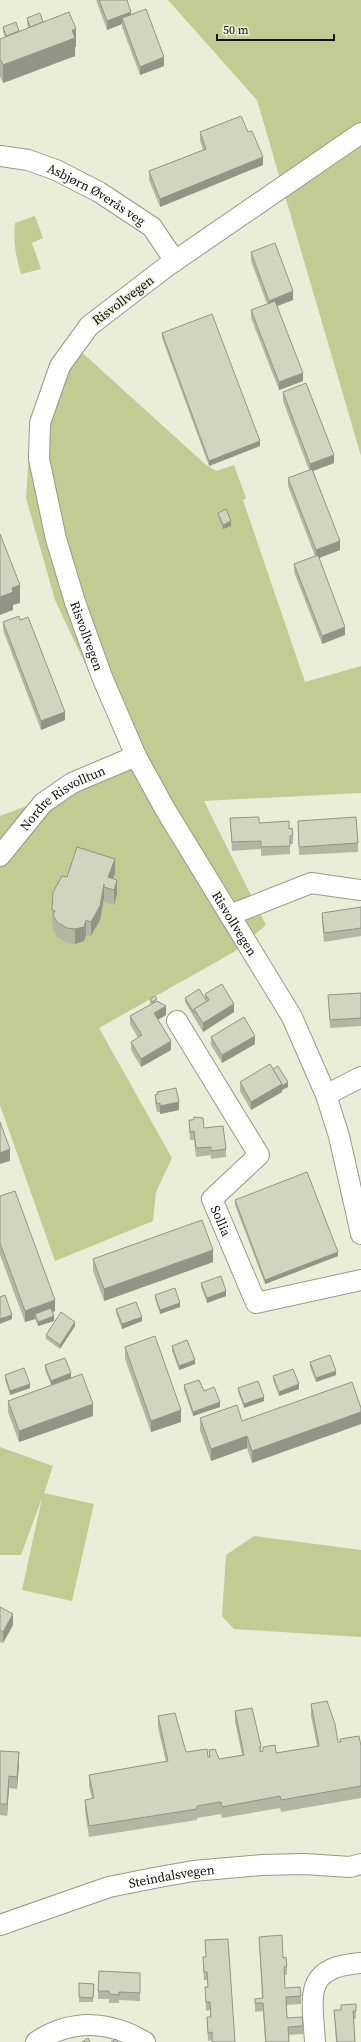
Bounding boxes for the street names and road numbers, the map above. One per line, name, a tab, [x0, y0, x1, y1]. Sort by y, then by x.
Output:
street label: Asbjørn Øverås veg	[45, 159, 149, 229]
street label: Risvollvegen	[89, 271, 157, 329]
street label: Risvollvegen	[67, 599, 108, 673]
street label: Nordre Risvolltun	[16, 761, 108, 834]
street label: Risvollvegen	[208, 888, 261, 959]
street label: Sollia	[207, 1203, 235, 1239]
street label: Steindalsvegen	[127, 1861, 215, 1891]

